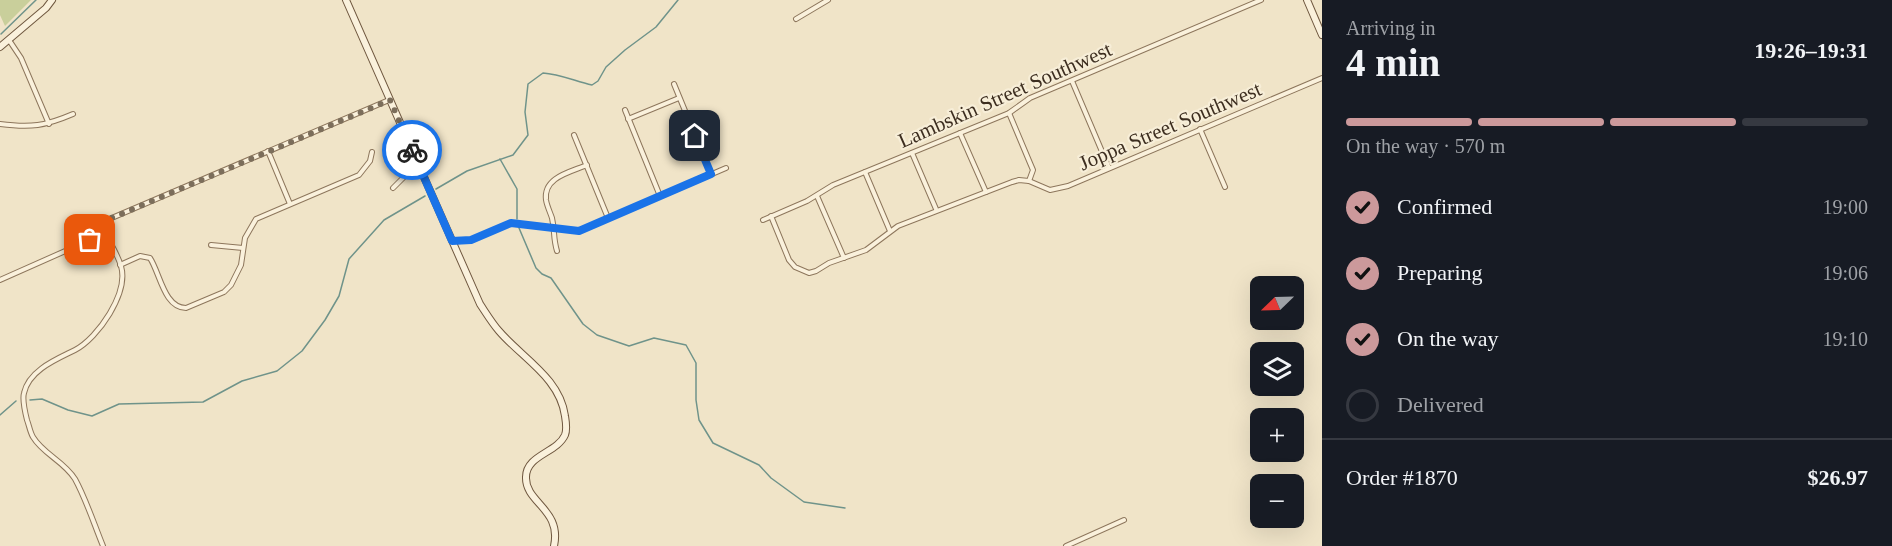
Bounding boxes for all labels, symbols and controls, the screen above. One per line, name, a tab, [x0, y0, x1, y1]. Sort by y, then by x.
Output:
text: Arriving in	[1346, 17, 1435, 39]
street label: Lambskin Street Southwest	[895, 37, 1116, 153]
text: 19:26–19:31	[1754, 38, 1868, 63]
text: 4 min	[1346, 41, 1440, 84]
street label: Joppa Street Southwest	[1075, 77, 1265, 175]
pin	[669, 110, 720, 161]
icon: home	[678, 119, 711, 152]
courier	[382, 120, 442, 180]
icon: bike	[396, 134, 429, 167]
text: On the way · 570 m	[1346, 135, 1505, 157]
icon: check	[1346, 191, 1379, 224]
text: Confirmed	[1397, 194, 1492, 219]
text: 19:00	[1822, 196, 1868, 218]
pin	[64, 214, 115, 265]
icon: bag	[73, 223, 106, 256]
icon: check	[1346, 257, 1379, 290]
text: Preparing	[1397, 260, 1483, 285]
text: 19:06	[1822, 262, 1868, 284]
north arrow	[1250, 276, 1304, 330]
map controls	[1250, 276, 1304, 528]
icon: check	[1346, 323, 1379, 356]
text: On the way	[1397, 326, 1498, 351]
text: 19:10	[1822, 328, 1868, 350]
button: layers	[1250, 342, 1304, 396]
text: Delivered	[1397, 392, 1484, 417]
button: +	[1250, 408, 1304, 462]
text: Order #1870	[1346, 465, 1458, 490]
text: $26.97	[1808, 465, 1868, 490]
button: −	[1250, 474, 1304, 528]

